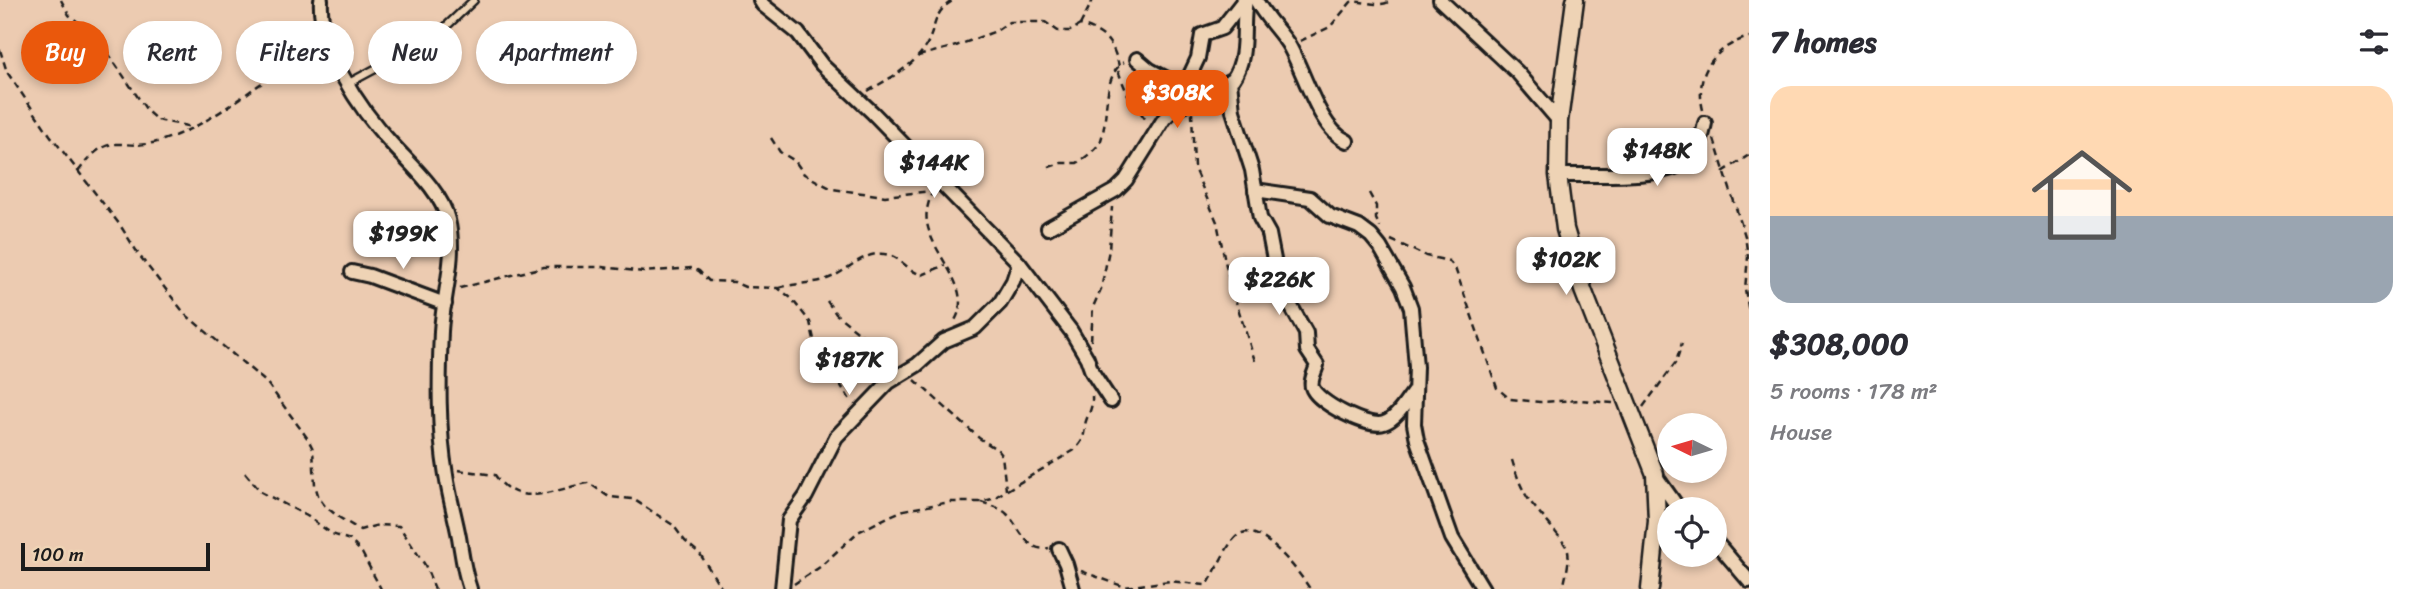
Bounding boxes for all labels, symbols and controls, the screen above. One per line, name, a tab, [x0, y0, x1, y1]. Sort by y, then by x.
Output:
text: 7 homes	[1770, 15, 1877, 69]
chip: Buy	[21, 21, 109, 84]
chip: Rent	[123, 21, 222, 84]
chip: Filters	[236, 21, 354, 84]
chip: New	[368, 21, 462, 84]
chip: Apartment	[476, 21, 637, 84]
icon: filters	[2355, 23, 2393, 61]
pin: $308K	[1128, 71, 1226, 130]
text: $308K	[1142, 72, 1212, 113]
pin: $148K	[1608, 128, 1706, 188]
text: $148K	[1623, 130, 1691, 171]
icon: home	[2019, 132, 2145, 258]
pin: $144K	[885, 140, 983, 200]
text: $144K	[900, 142, 968, 183]
pin: $199K	[354, 212, 452, 271]
text: $199K	[369, 213, 437, 254]
pin: $102K	[1517, 238, 1615, 297]
text: $102K	[1532, 239, 1600, 280]
pin: $226K	[1230, 258, 1328, 317]
text: $226K	[1244, 259, 1314, 300]
text: $308,000	[1770, 317, 1909, 371]
pin: $187K	[800, 338, 898, 397]
text: $187K	[816, 339, 882, 380]
text: 5 rooms · 178 m²	[1770, 371, 1938, 412]
text: House	[1770, 412, 1832, 453]
north arrow	[1657, 413, 1727, 483]
map controls	[1657, 413, 1727, 567]
button: locate	[1657, 497, 1727, 567]
text: 100 m	[32, 538, 84, 571]
scale bar	[21, 540, 210, 572]

